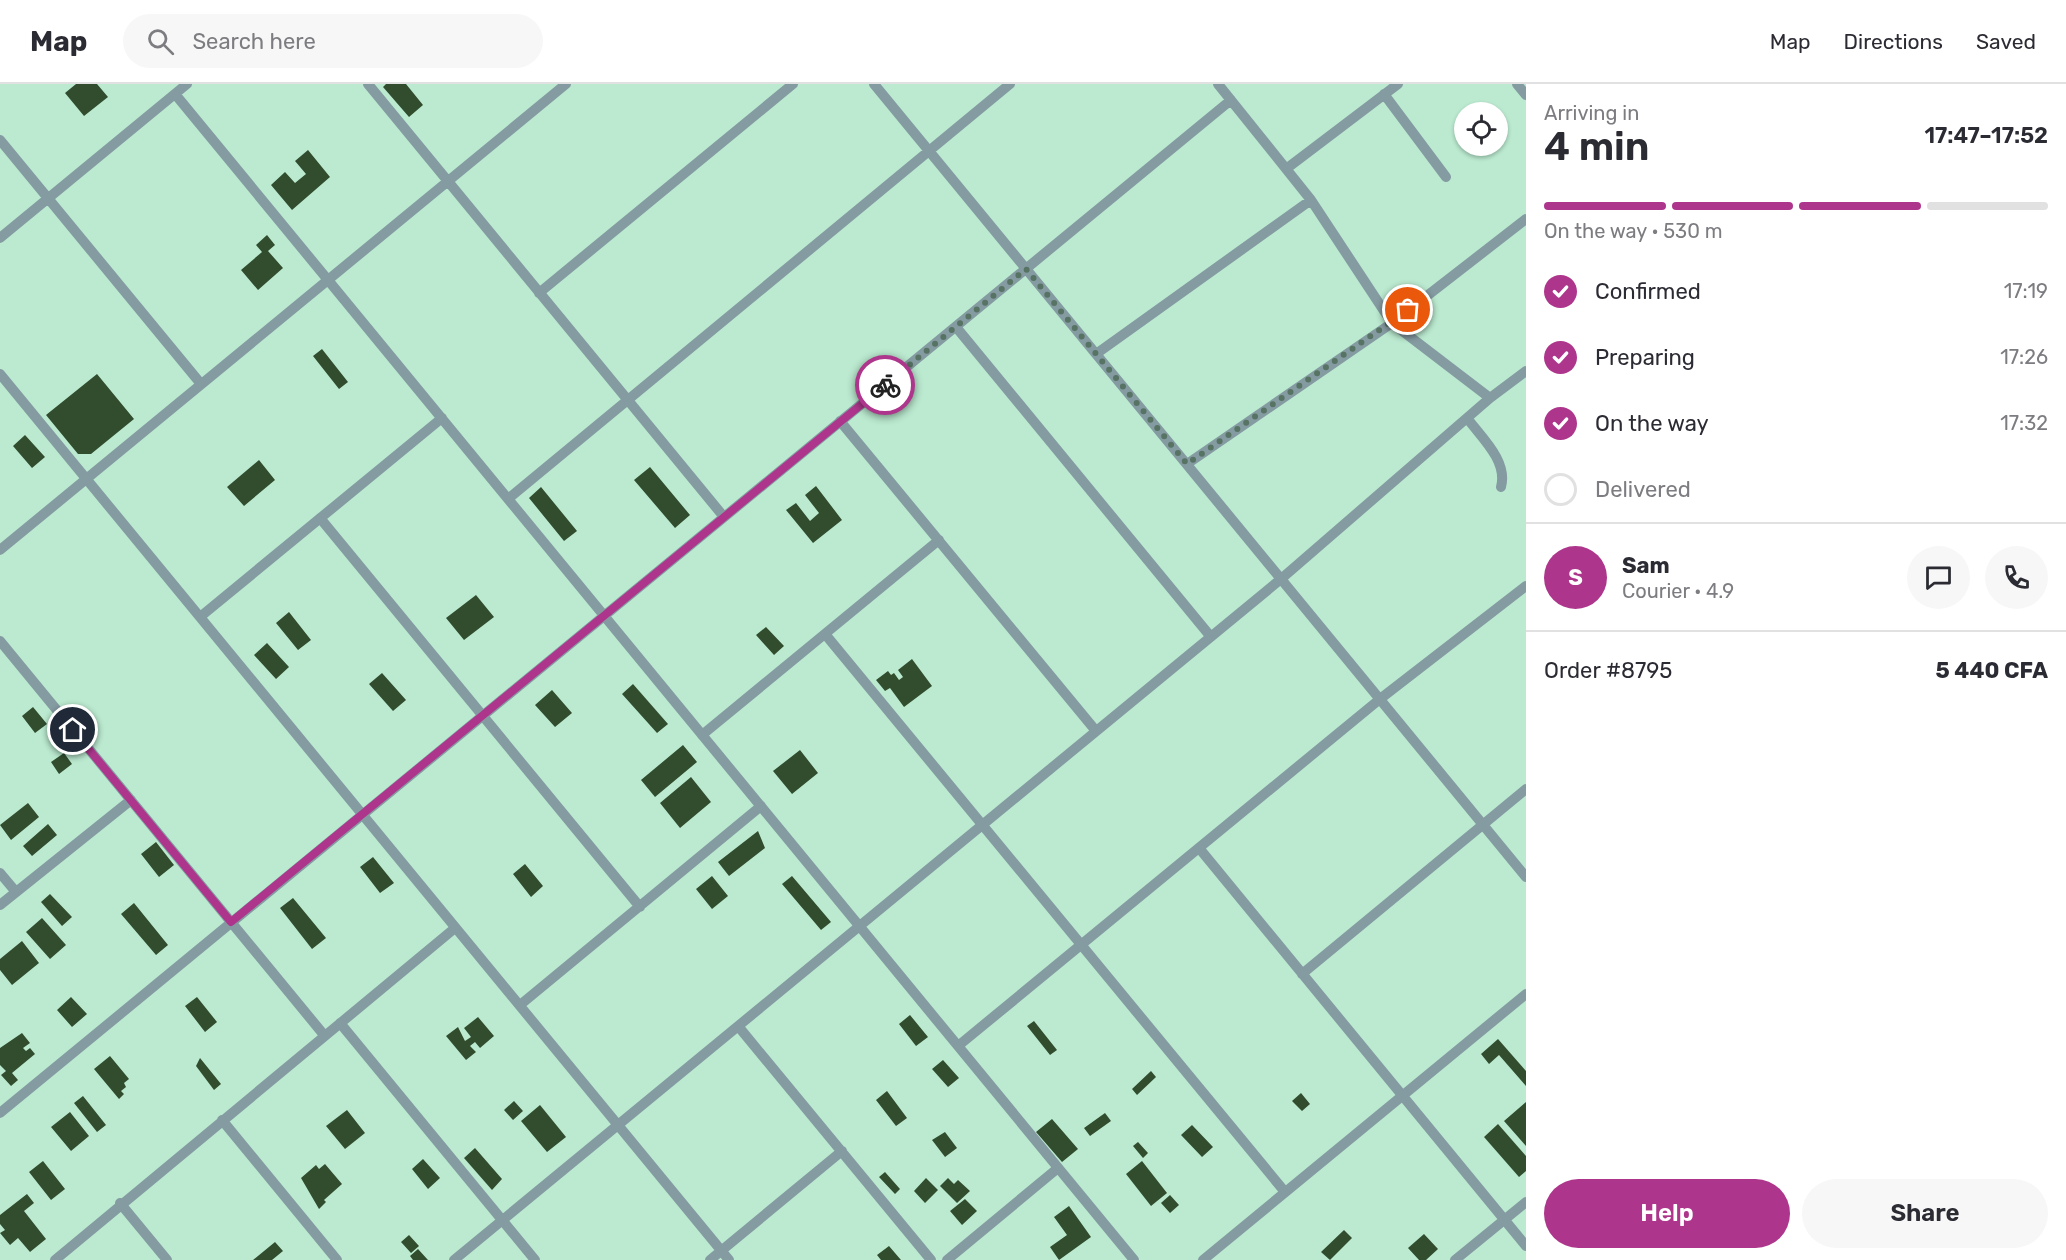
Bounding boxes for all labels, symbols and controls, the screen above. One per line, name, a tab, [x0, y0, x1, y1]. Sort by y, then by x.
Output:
search box	[123, 14, 543, 68]
text: Map	[30, 25, 87, 58]
icon: search	[144, 25, 177, 58]
text: Search here	[192, 28, 316, 55]
text: Map	[1770, 29, 1811, 54]
text: Directions	[1844, 29, 1943, 54]
text: Saved	[1976, 29, 2036, 54]
text: Arriving in	[1544, 101, 1639, 125]
map controls	[1454, 102, 1508, 156]
button: locate	[1454, 102, 1508, 156]
text: 17:47–17:52	[1924, 122, 2048, 149]
text: 4 min	[1544, 124, 1649, 170]
text: On the way · 530 m	[1544, 219, 1723, 243]
icon: check	[1544, 275, 1577, 308]
text: Confirmed	[1595, 278, 1701, 305]
text: 17:19	[2004, 279, 2048, 303]
pin	[1382, 284, 1433, 335]
icon: bag	[1391, 293, 1424, 326]
icon: check	[1544, 341, 1577, 374]
text: Preparing	[1595, 344, 1695, 371]
text: 17:26	[2000, 345, 2048, 369]
courier	[855, 355, 915, 415]
icon: bike	[869, 369, 902, 402]
icon: check	[1544, 407, 1577, 440]
text: On the way	[1595, 410, 1709, 437]
text: 17:32	[2000, 411, 2048, 435]
text: Delivered	[1595, 476, 1691, 503]
button: chat	[1907, 546, 1970, 609]
button: phone	[1985, 546, 2048, 609]
text: Sam	[1622, 552, 1670, 579]
text: S	[1568, 564, 1583, 591]
text: Courier · 4.9	[1622, 579, 1734, 603]
text: Order #8795	[1544, 657, 1672, 684]
text: 5 440 CFA	[1935, 657, 2048, 684]
pin	[47, 704, 98, 755]
icon: home	[56, 713, 89, 746]
button: Help	[1544, 1179, 1790, 1248]
button: Share	[1802, 1179, 2048, 1248]

